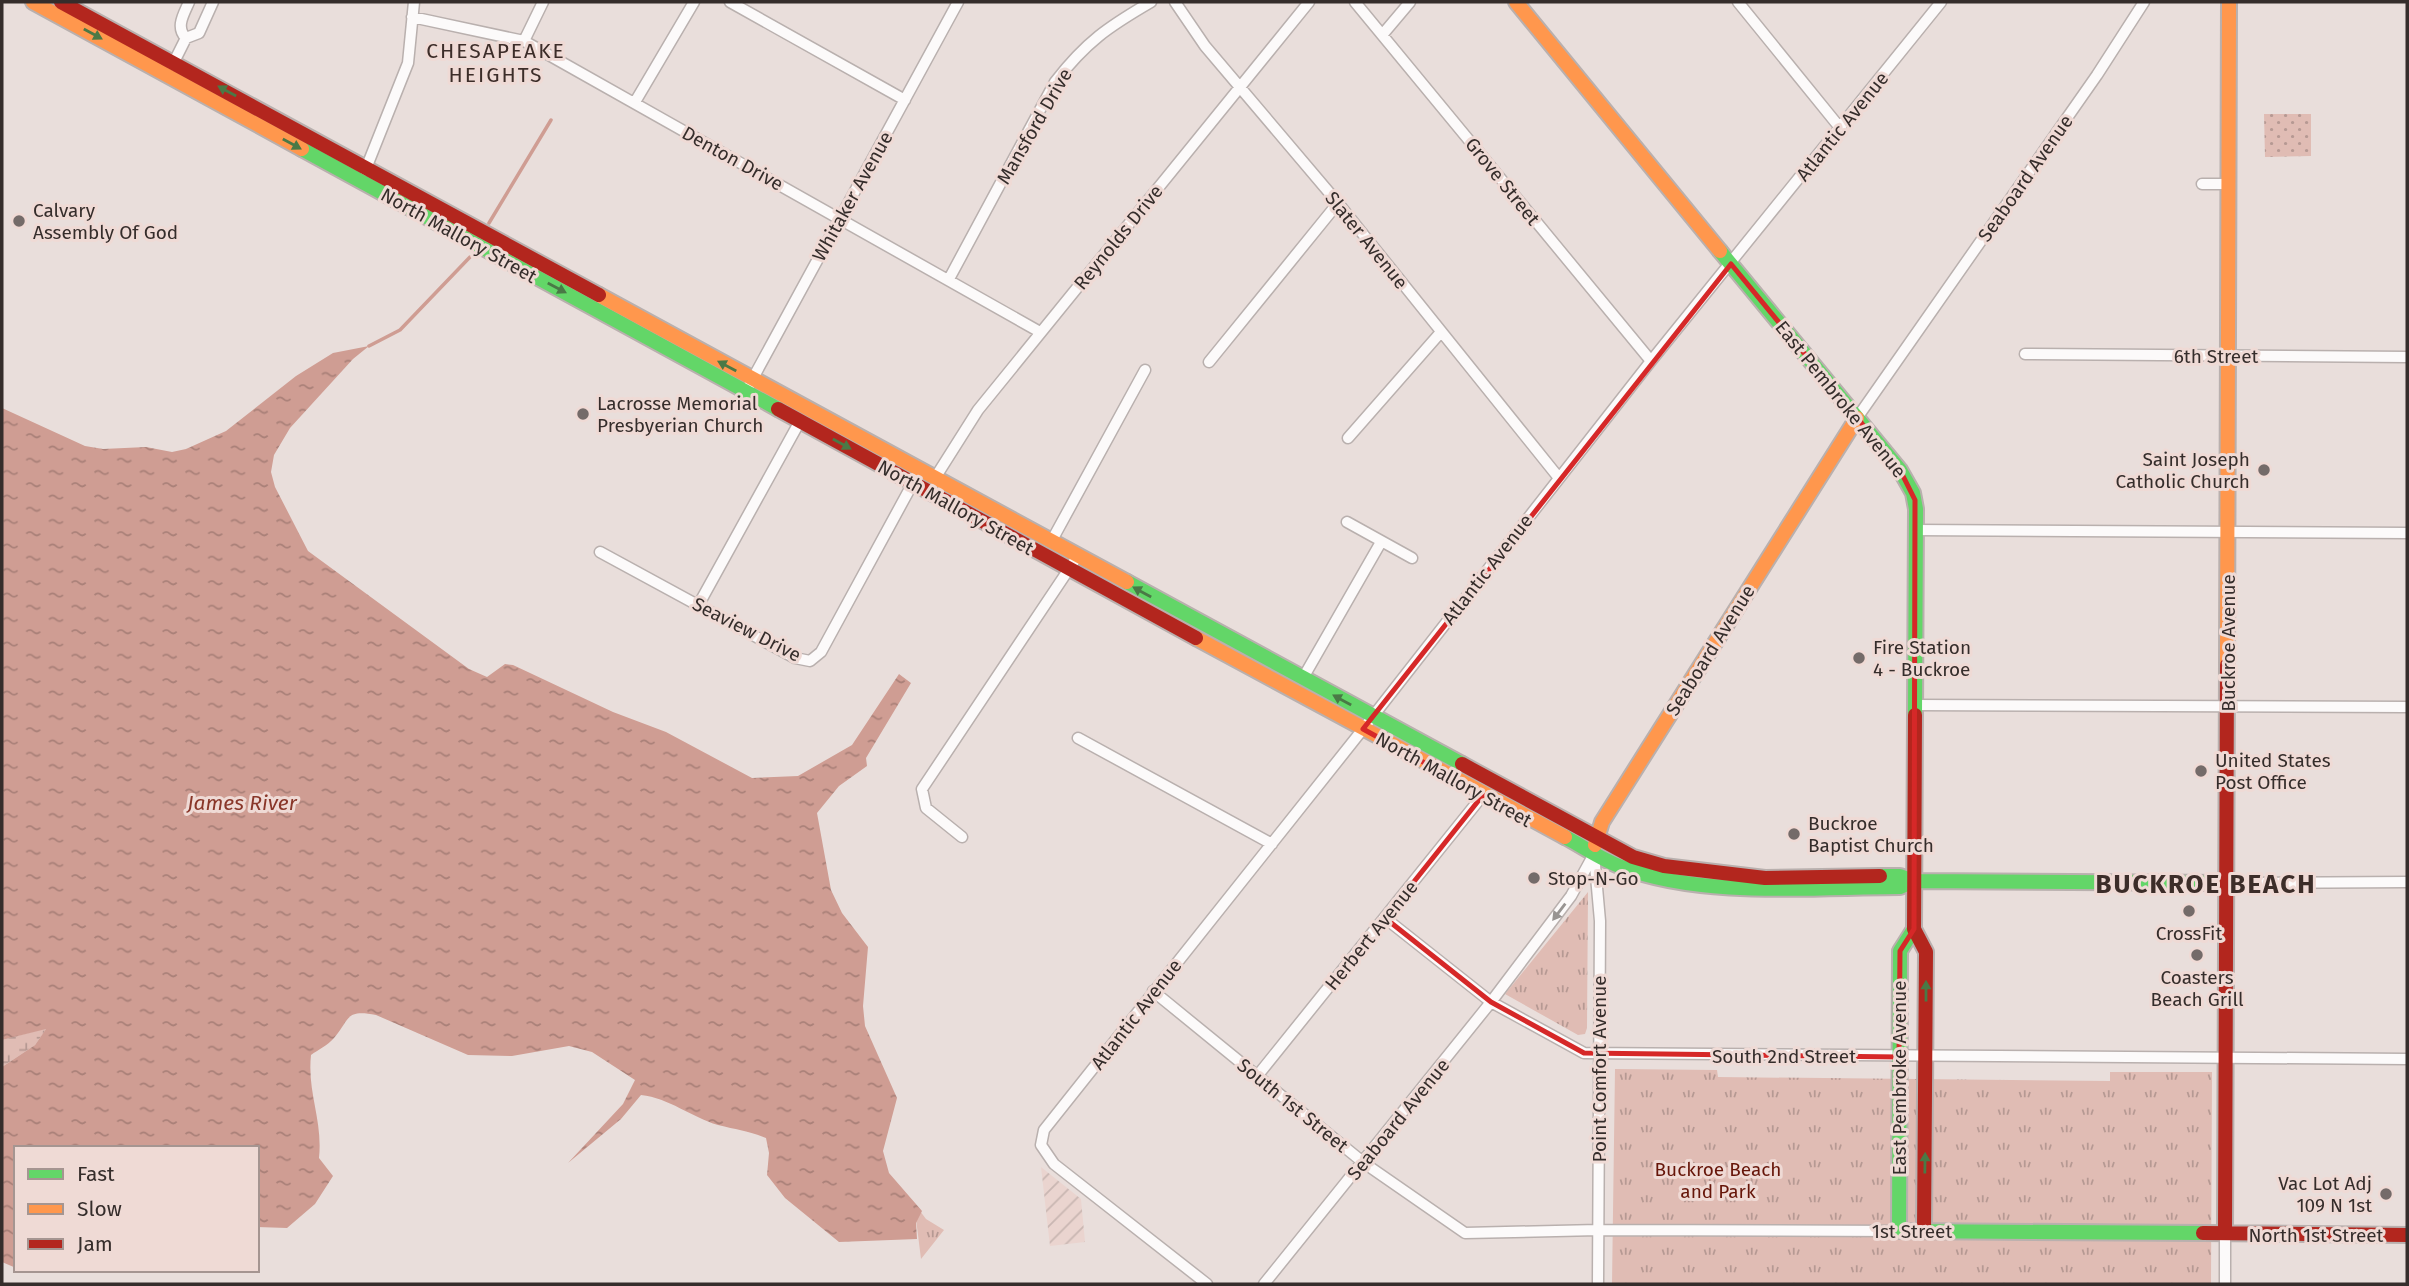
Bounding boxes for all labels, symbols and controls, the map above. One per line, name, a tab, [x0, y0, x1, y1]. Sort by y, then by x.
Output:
one-way arrow	[83, 28, 103, 40]
district label: CHESAPEAKE HEIGHTS	[426, 38, 566, 88]
street label: Mansford Drive	[992, 64, 1077, 188]
street label: Atlantic Avenue	[1791, 67, 1893, 186]
one-way arrow	[217, 86, 237, 97]
street label: Seaboard Avenue	[1973, 110, 2078, 246]
street label: Denton Drive	[678, 121, 787, 196]
street label: Whitaker Avenue	[807, 127, 898, 265]
street label: Grove Street	[1460, 133, 1545, 230]
one-way arrow	[283, 138, 302, 150]
street label: Reynolds Drive	[1069, 180, 1168, 294]
street label: North Mallory Street	[377, 183, 541, 288]
street label: Slater Avenue	[1320, 187, 1413, 294]
place label: Calvary Assembly Of God	[33, 199, 178, 244]
marker: Calvary Assembly Of God	[11, 213, 27, 229]
one-way arrow	[547, 282, 566, 294]
street label: East Pembroke Avenue	[1770, 316, 1911, 482]
street label: 6th Street	[2174, 345, 2258, 368]
one-way arrow	[717, 360, 737, 371]
place label: Lacrosse Memorial Presbyerian Church	[597, 392, 763, 437]
marker: Lacrosse Memorial Presbyerian Church	[575, 406, 591, 422]
one-way arrow	[832, 438, 852, 450]
place label: Saint Joseph Catholic Church	[2115, 448, 2250, 493]
street label: North Mallory Street	[874, 455, 1038, 560]
marker: Saint Joseph Catholic Church	[2256, 462, 2272, 478]
street label: Atlantic Avenue	[1437, 509, 1538, 629]
street label: Buckroe Avenue	[2217, 574, 2240, 712]
street label: Seaboard Avenue	[1661, 581, 1760, 720]
one-way arrow	[1132, 586, 1152, 598]
street label: Seaview Drive	[689, 592, 805, 667]
place label: Fire Station 4 - Buckroe	[1873, 636, 1971, 681]
marker: Fire Station 4 - Buckroe	[1851, 650, 1867, 666]
one-way arrow	[1332, 694, 1352, 706]
street label: North Mallory Street	[1372, 727, 1536, 832]
place label: United States Post Office	[2215, 749, 2331, 794]
marker: United States Post Office	[2193, 763, 2209, 779]
water label: James River	[186, 790, 298, 816]
place label: Buckroe Baptist Church	[1808, 812, 1934, 857]
marker: Buckroe Baptist Church	[1786, 826, 1802, 842]
place label: Stop-N-Go	[1548, 867, 1639, 890]
district label: BUCKROE BEACH	[2096, 869, 2316, 900]
marker: Stop-N-Go	[1526, 870, 1542, 886]
street label: Herbert Avenue	[1320, 876, 1423, 995]
one-way arrow	[1553, 903, 1567, 921]
marker: CrossFit	[2181, 903, 2197, 919]
place label: CrossFit	[2156, 922, 2222, 945]
marker: Coasters Beach Grill	[2189, 947, 2205, 963]
street label: Atlantic Avenue	[1086, 954, 1187, 1074]
place label: Coasters Beach Grill	[2150, 966, 2244, 1011]
street label: Point Comfort Avenue	[1588, 975, 1611, 1163]
street label: East Pembroke Avenue	[1888, 980, 1911, 1176]
one-way arrow	[1920, 980, 1932, 1002]
street label: South 2nd Street	[1712, 1045, 1856, 1068]
street label: South 1st Street	[1233, 1054, 1353, 1157]
street label: Seaboard Avenue	[1342, 1054, 1454, 1185]
legend	[14, 1146, 259, 1272]
one-way arrow	[1919, 1152, 1931, 1174]
park label: Buckroe Beach and Park	[1655, 1158, 1781, 1203]
text: Fast	[77, 1161, 115, 1187]
place label: Vac Lot Adj 109 N 1st	[2278, 1172, 2372, 1217]
marker: Vac Lot Adj 109 N 1st	[2378, 1186, 2394, 1202]
text: Slow	[77, 1196, 122, 1222]
street label: 1st Street	[1872, 1220, 1952, 1243]
street label: North 1st Street	[2249, 1224, 2384, 1247]
text: Jam	[77, 1231, 113, 1257]

